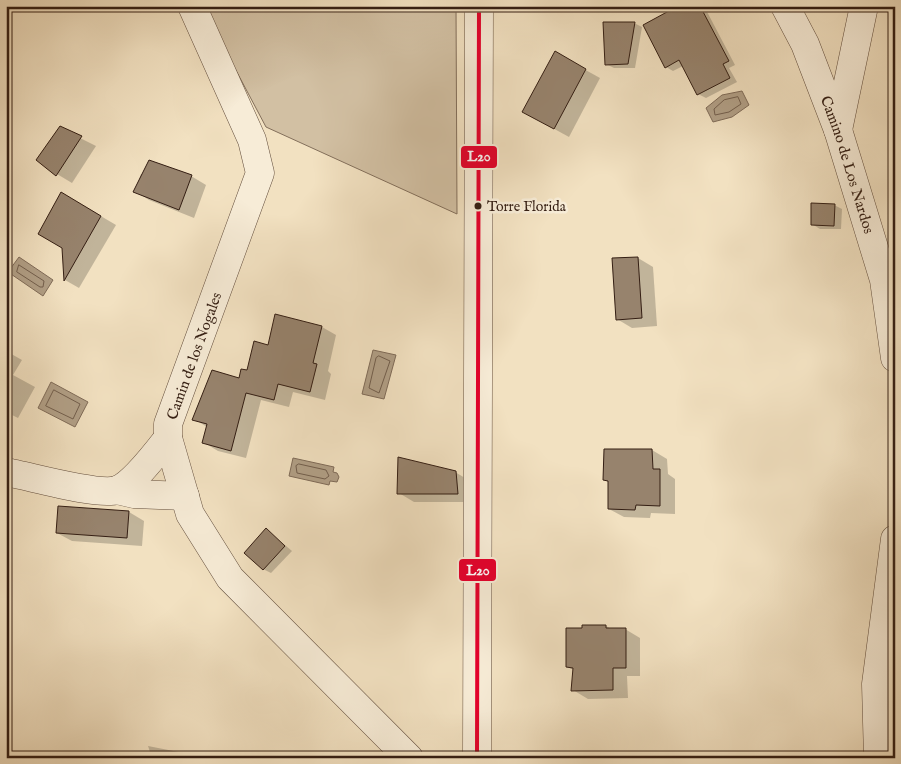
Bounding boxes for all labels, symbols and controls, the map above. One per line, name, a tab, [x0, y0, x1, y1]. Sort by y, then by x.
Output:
street label: Camino de Los Nardos	[816, 93, 878, 236]
line badge: L20	[460, 145, 498, 169]
text: L20	[467, 148, 491, 166]
place label: Torre Florida	[487, 198, 567, 216]
marker: Torre Florida	[473, 201, 483, 211]
street label: Camin de los Nogales	[163, 290, 226, 423]
line badge: L20	[458, 558, 497, 582]
text: L20	[466, 562, 490, 580]

